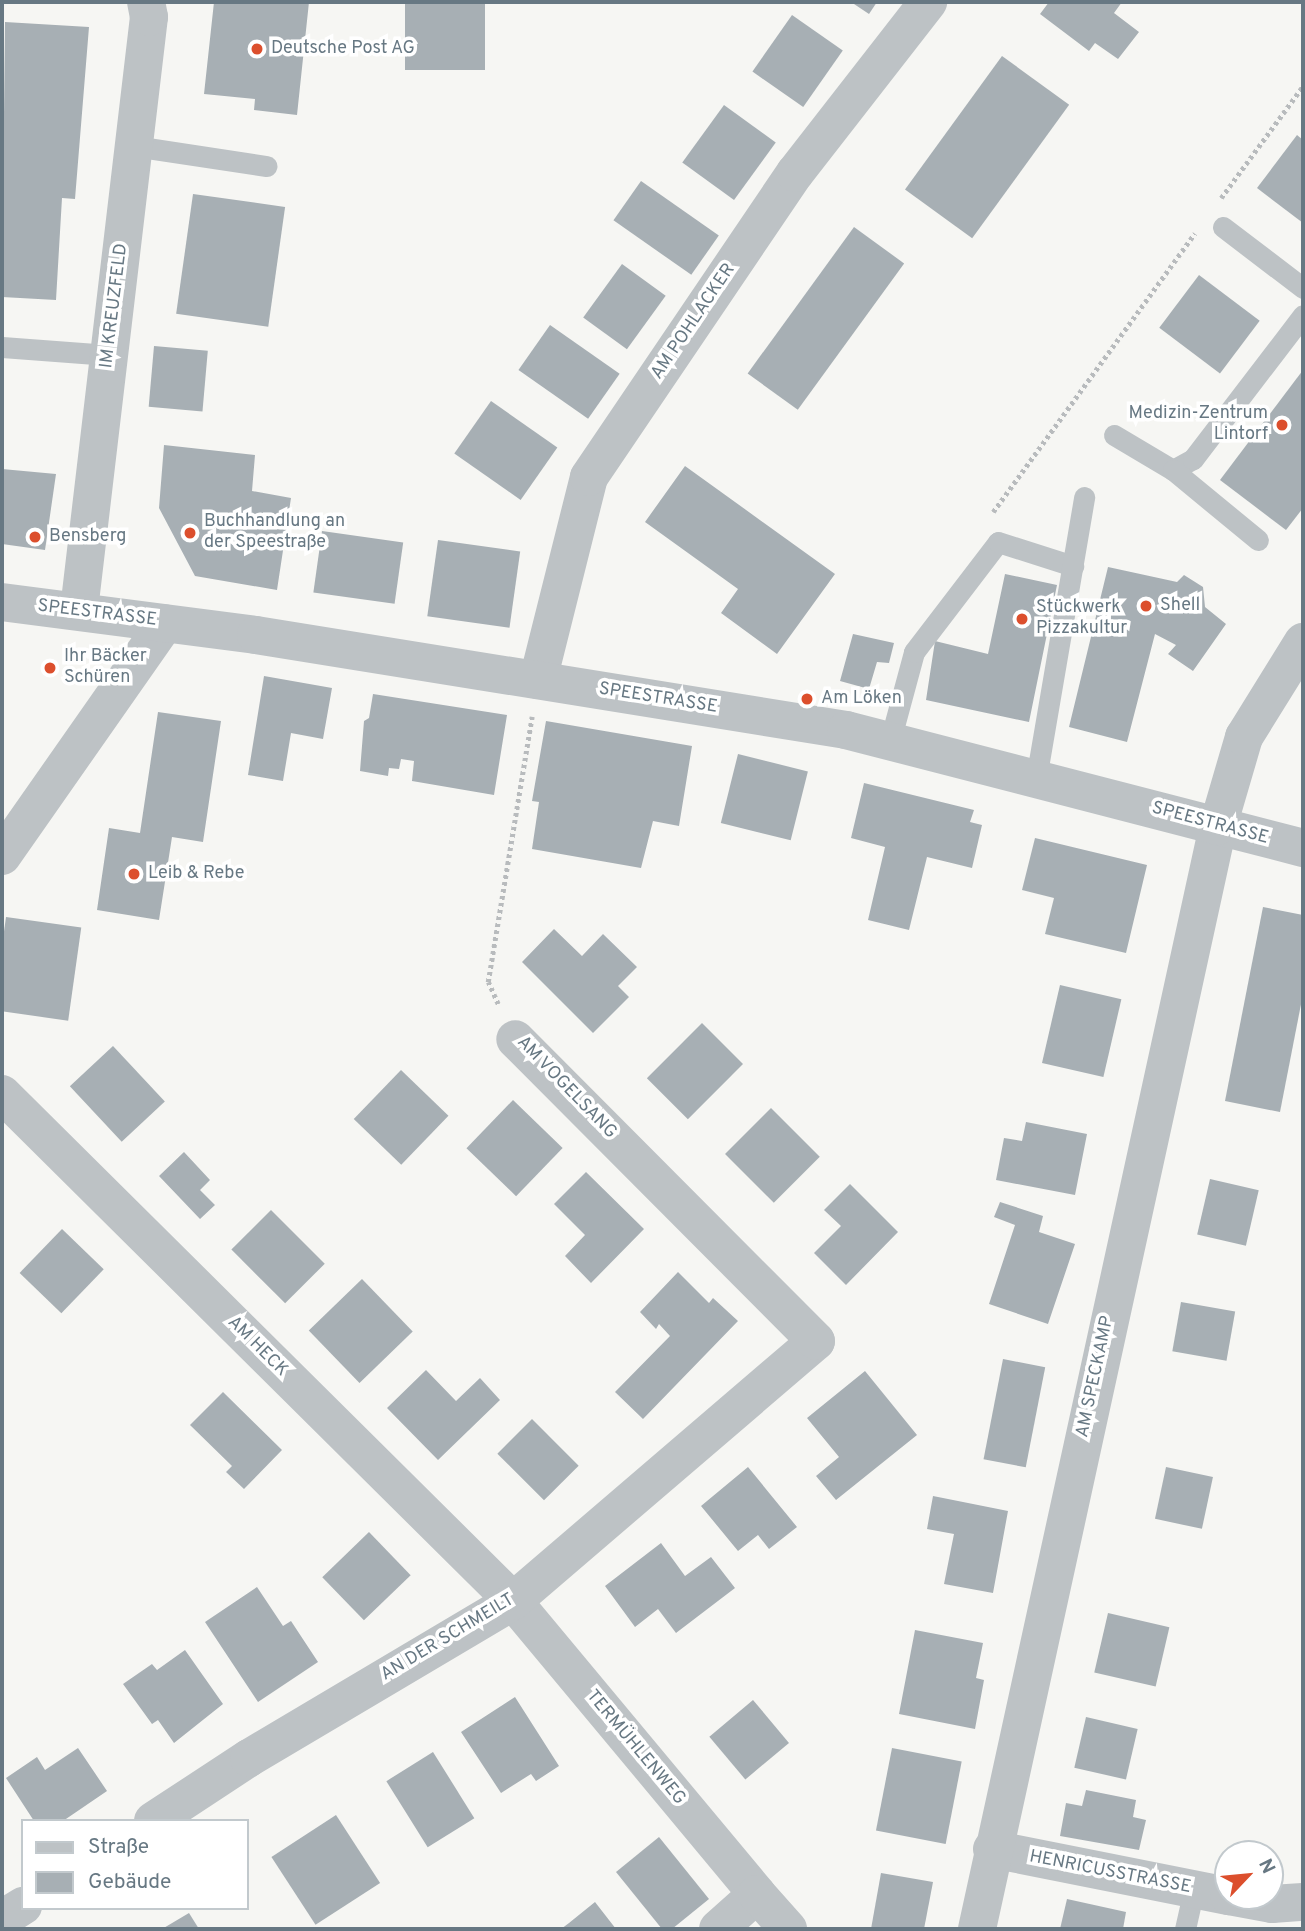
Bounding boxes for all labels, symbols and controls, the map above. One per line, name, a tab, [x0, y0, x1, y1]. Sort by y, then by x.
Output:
place label: Deutsche Post AG	[271, 38, 415, 60]
marker: Deutsche Post AG	[249, 41, 265, 57]
street label: IM KREUZFELD	[97, 242, 133, 370]
street label: AM POHLACKER	[647, 260, 741, 384]
place label: Medizin-Zentrum Lintorf	[1128, 404, 1268, 446]
marker: Medizin-Zentrum Lintorf	[1274, 417, 1290, 433]
place label: Buchhandlung an der Speestraße	[204, 512, 345, 554]
marker: Buchhandlung an der Speestraße	[182, 525, 198, 541]
place label: Bensberg	[49, 526, 126, 548]
marker: Bensberg	[27, 529, 43, 545]
place label: Shell	[1160, 595, 1200, 617]
street label: SPEESTRASSE	[36, 596, 158, 632]
place label: Stückwerk Pizzakultur	[1036, 598, 1127, 640]
marker: Shell	[1138, 598, 1154, 614]
marker: Stückwerk Pizzakultur	[1014, 611, 1030, 627]
place label: Ihr Bäcker Schüren	[64, 647, 147, 690]
marker: Ihr Bäcker Schüren	[42, 660, 58, 676]
street label: SPEESTRASSE	[597, 679, 719, 719]
place label: Am Löken	[821, 688, 902, 710]
marker: Am Löken	[799, 691, 815, 707]
street label: SPEESTRASSE	[1149, 798, 1271, 850]
place label: Leib & Rebe	[148, 863, 244, 885]
marker: Leib & Rebe	[126, 866, 142, 882]
street label: AM VOGELSANG	[511, 1032, 621, 1144]
street label: AM HECK	[222, 1312, 292, 1382]
street label: AM SPECKAMP	[1073, 1314, 1119, 1440]
street label: AN DER SCHMEILT	[377, 1590, 519, 1686]
street label: TERMÜHLENWEG	[581, 1686, 689, 1810]
legend	[21, 1819, 248, 1910]
text: Straße	[88, 1834, 149, 1861]
north arrow	[1214, 1840, 1284, 1910]
street label: HENRICUSSTRASSE	[1027, 1847, 1193, 1899]
text: N	[1252, 1855, 1280, 1878]
text: Gebäude	[88, 1869, 171, 1896]

